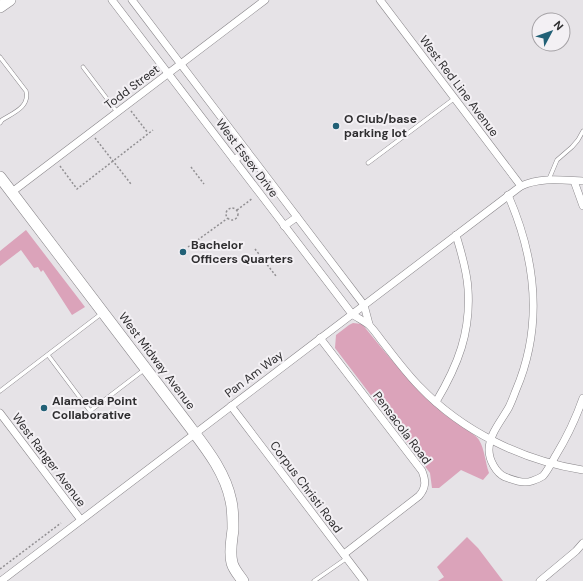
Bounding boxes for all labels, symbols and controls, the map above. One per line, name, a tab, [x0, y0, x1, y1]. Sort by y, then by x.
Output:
north arrow	[531, 12, 571, 52]
text: N	[551, 18, 566, 33]
street label: West Red Line Avenue	[416, 32, 502, 140]
street label: Todd Street	[101, 61, 163, 113]
place label: O Club/base parking lot	[344, 111, 417, 141]
street label: West Essex Drive	[212, 115, 282, 201]
marker: O Club/base parking lot	[331, 121, 341, 131]
place label: Bachelor Officers Quarters	[191, 237, 293, 267]
marker: Bachelor Officers Quarters	[178, 247, 188, 257]
street label: West Midway Avenue	[115, 309, 199, 413]
street label: Pan Am Way	[222, 347, 287, 401]
street label: Pensacola Road	[369, 388, 435, 468]
place label: Alameda Point Collaborative	[52, 393, 137, 423]
marker: Alameda Point Collaborative	[39, 403, 49, 413]
street label: West Ranger Avenue	[8, 410, 90, 510]
street label: Corpus Christi Road	[266, 438, 346, 536]

